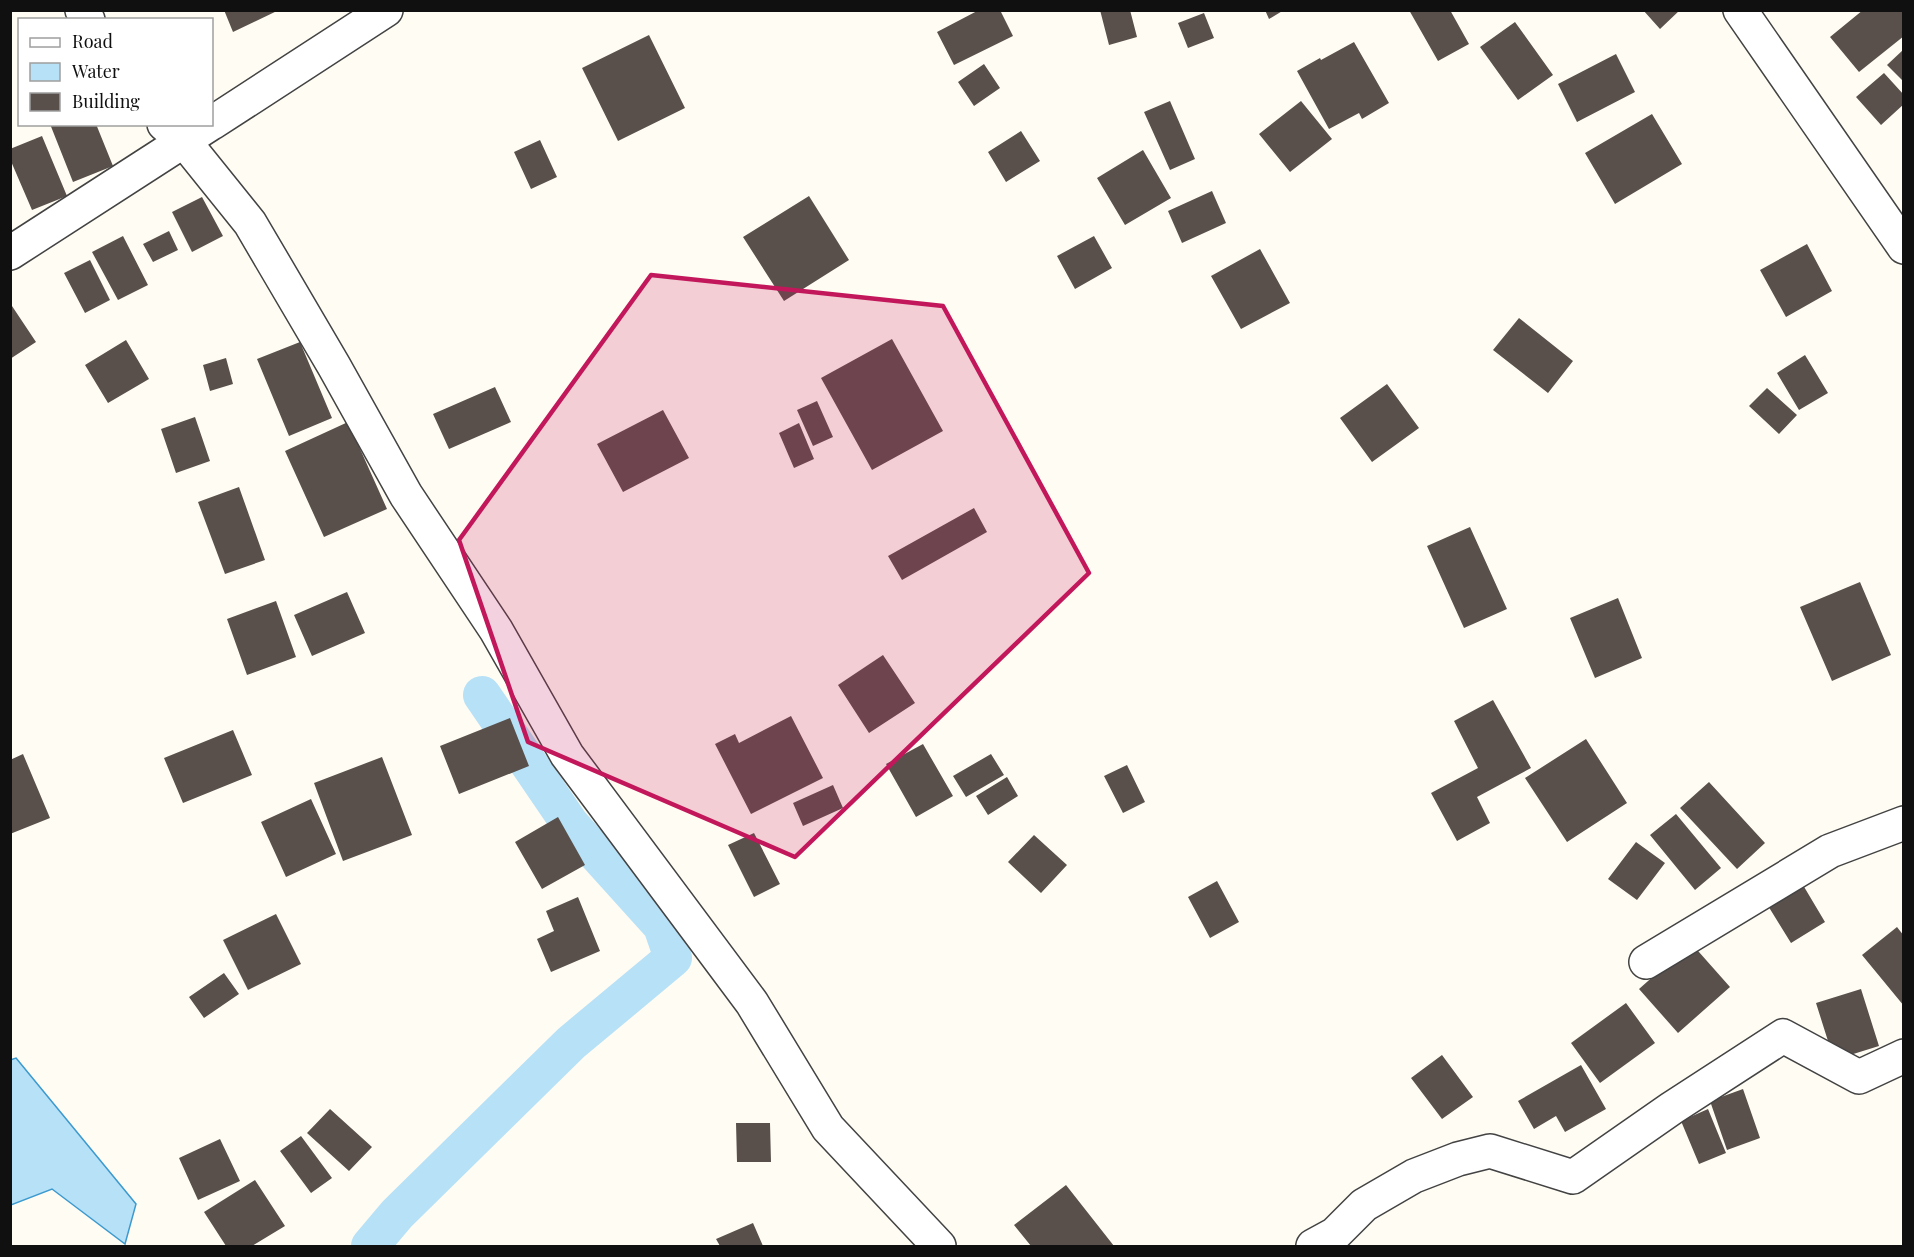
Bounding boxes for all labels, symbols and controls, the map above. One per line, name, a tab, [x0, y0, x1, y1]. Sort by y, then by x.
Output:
legend	[18, 18, 213, 126]
text: Road	[72, 29, 113, 53]
text: Water	[71, 59, 120, 83]
text: Building	[72, 89, 140, 113]

